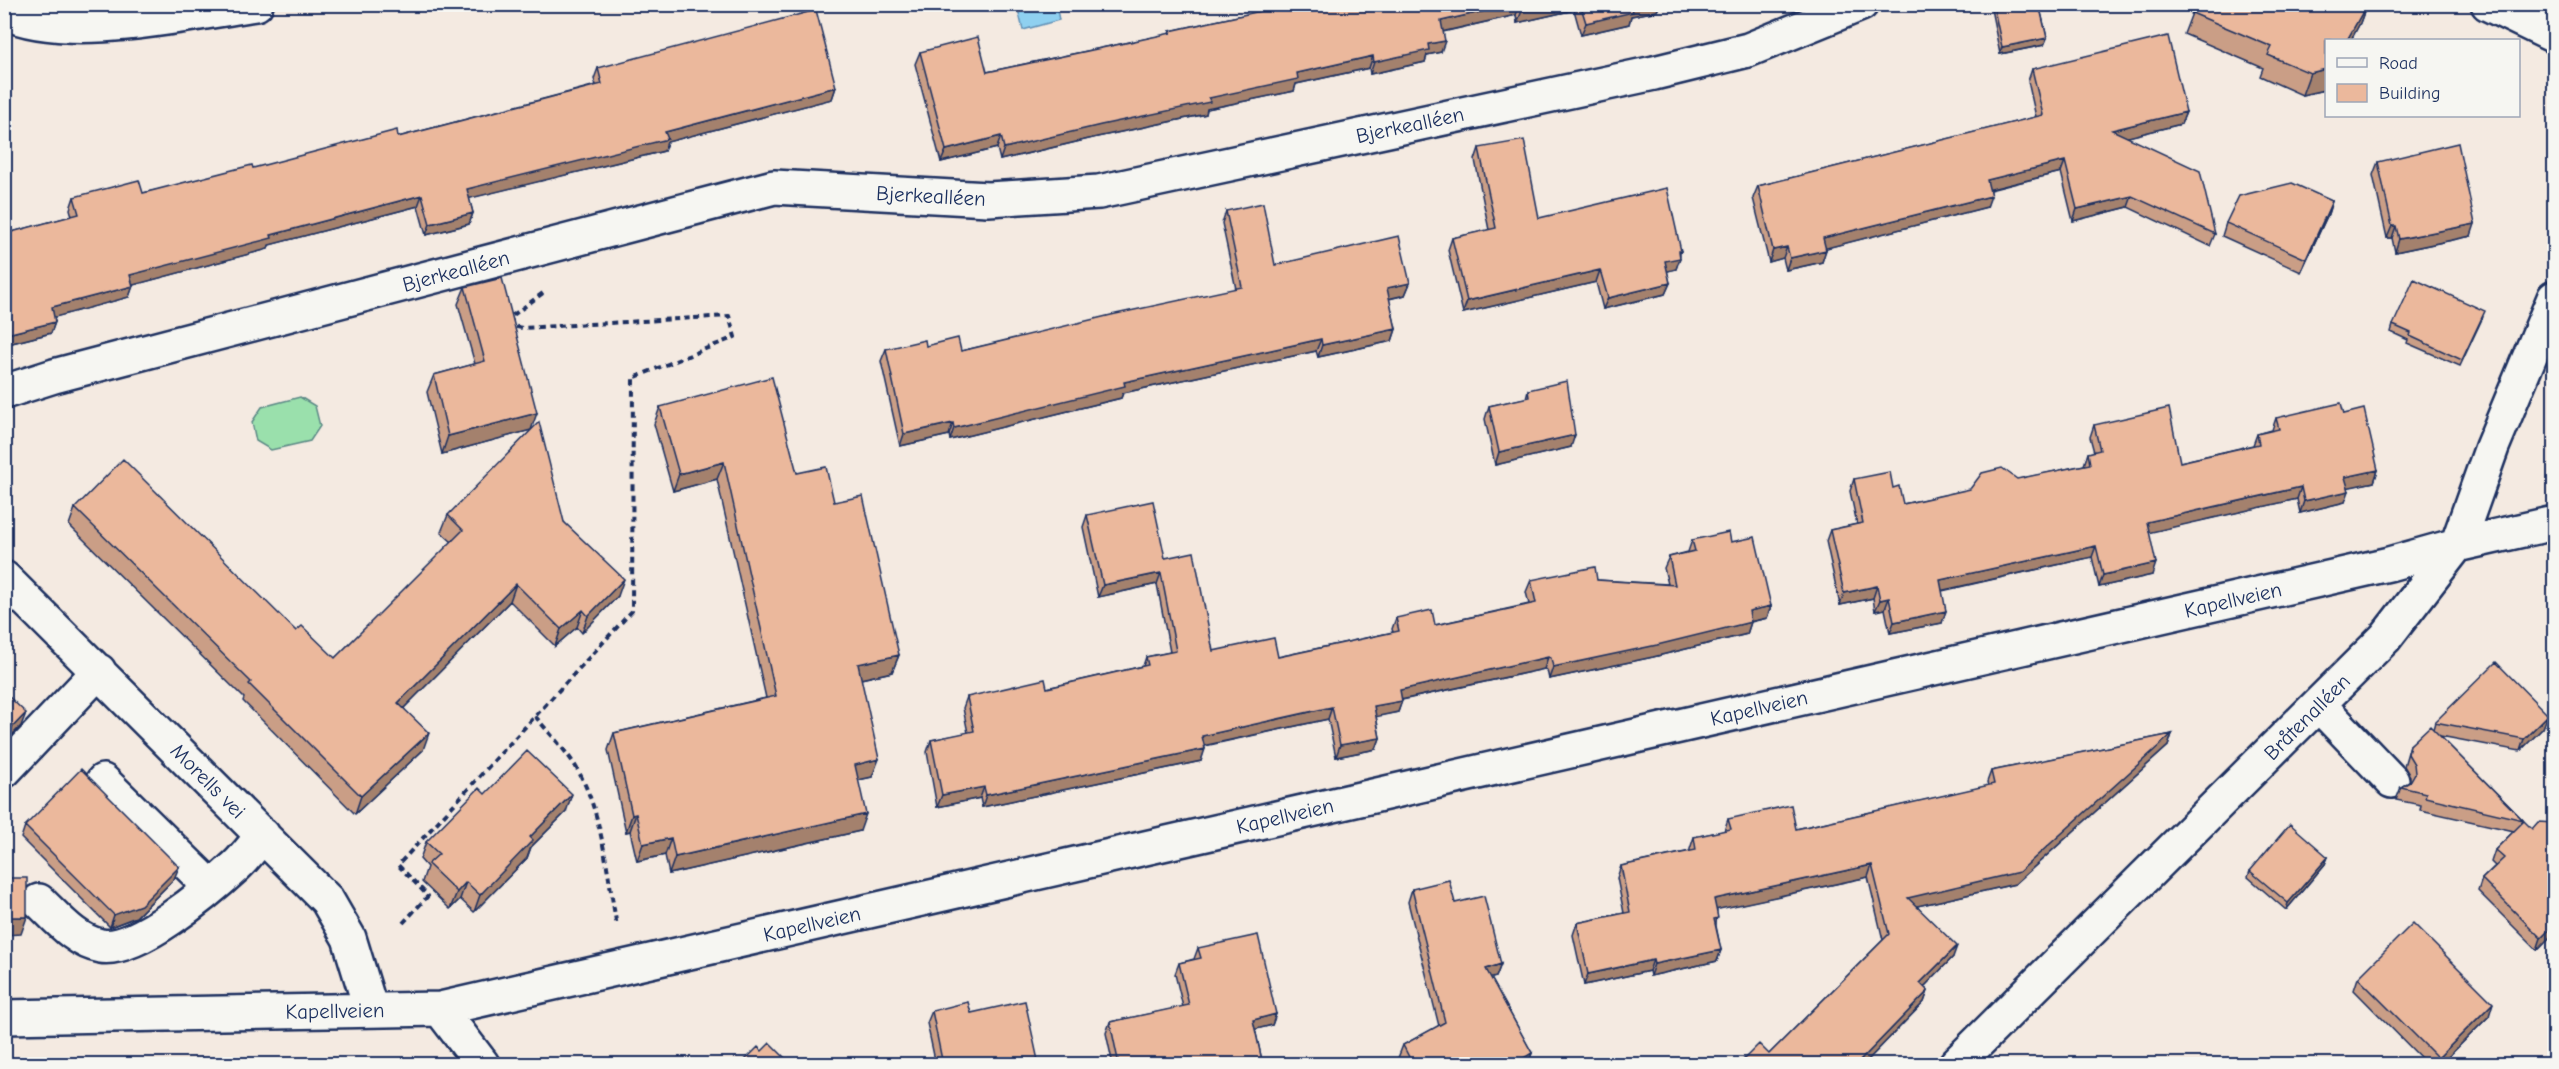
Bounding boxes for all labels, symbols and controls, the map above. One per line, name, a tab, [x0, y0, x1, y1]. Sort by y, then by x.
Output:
legend	[2325, 39, 2520, 117]
text: Road	[2379, 53, 2418, 74]
text: Building	[2379, 83, 2441, 104]
street label: Bjerkealléen	[1354, 102, 1466, 148]
street label: Bjerkealléen	[876, 181, 986, 211]
street label: Bjerkealléen	[400, 245, 512, 297]
street label: Kapellveien	[2182, 577, 2284, 623]
street label: Bråtenalléen	[2259, 669, 2355, 765]
street label: Kapellveien	[1708, 685, 1810, 731]
street label: Morells vei	[166, 739, 250, 823]
street label: Kapellveien	[1234, 793, 1336, 839]
street label: Kapellveien	[761, 901, 863, 947]
street label: Kapellveien	[285, 998, 385, 1024]

